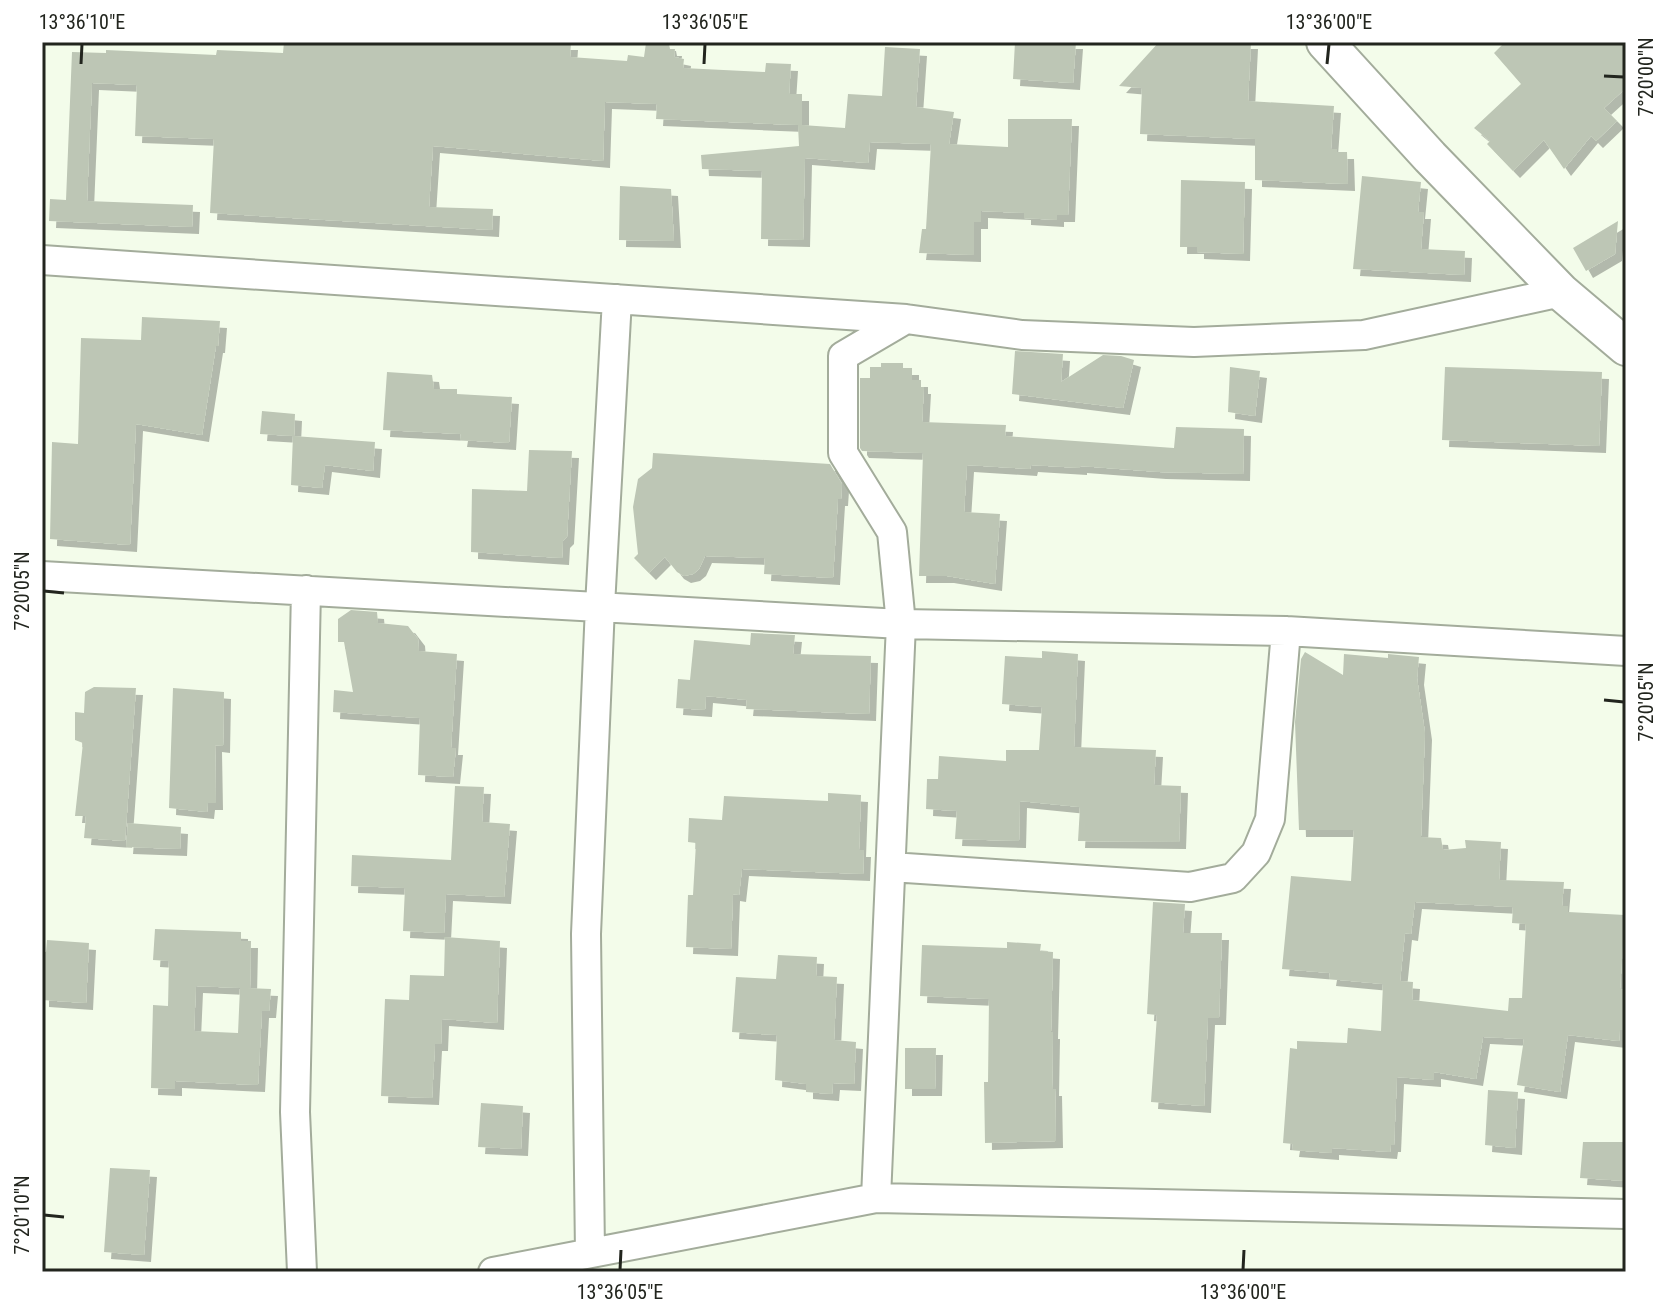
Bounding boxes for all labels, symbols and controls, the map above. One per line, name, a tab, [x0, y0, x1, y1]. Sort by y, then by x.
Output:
text: 13°36'10"E	[39, 10, 125, 34]
text: 13°36'05"E	[662, 10, 748, 34]
text: 13°36'00"E	[1286, 10, 1372, 34]
text: 7°20'00"N	[1634, 37, 1658, 117]
text: 7°20'05"N	[10, 551, 34, 631]
text: 7°20'05"N	[1634, 662, 1658, 742]
text: 7°20'10"N	[10, 1175, 34, 1255]
text: 13°36'05"E	[577, 1280, 663, 1304]
text: 13°36'00"E	[1200, 1280, 1286, 1304]

